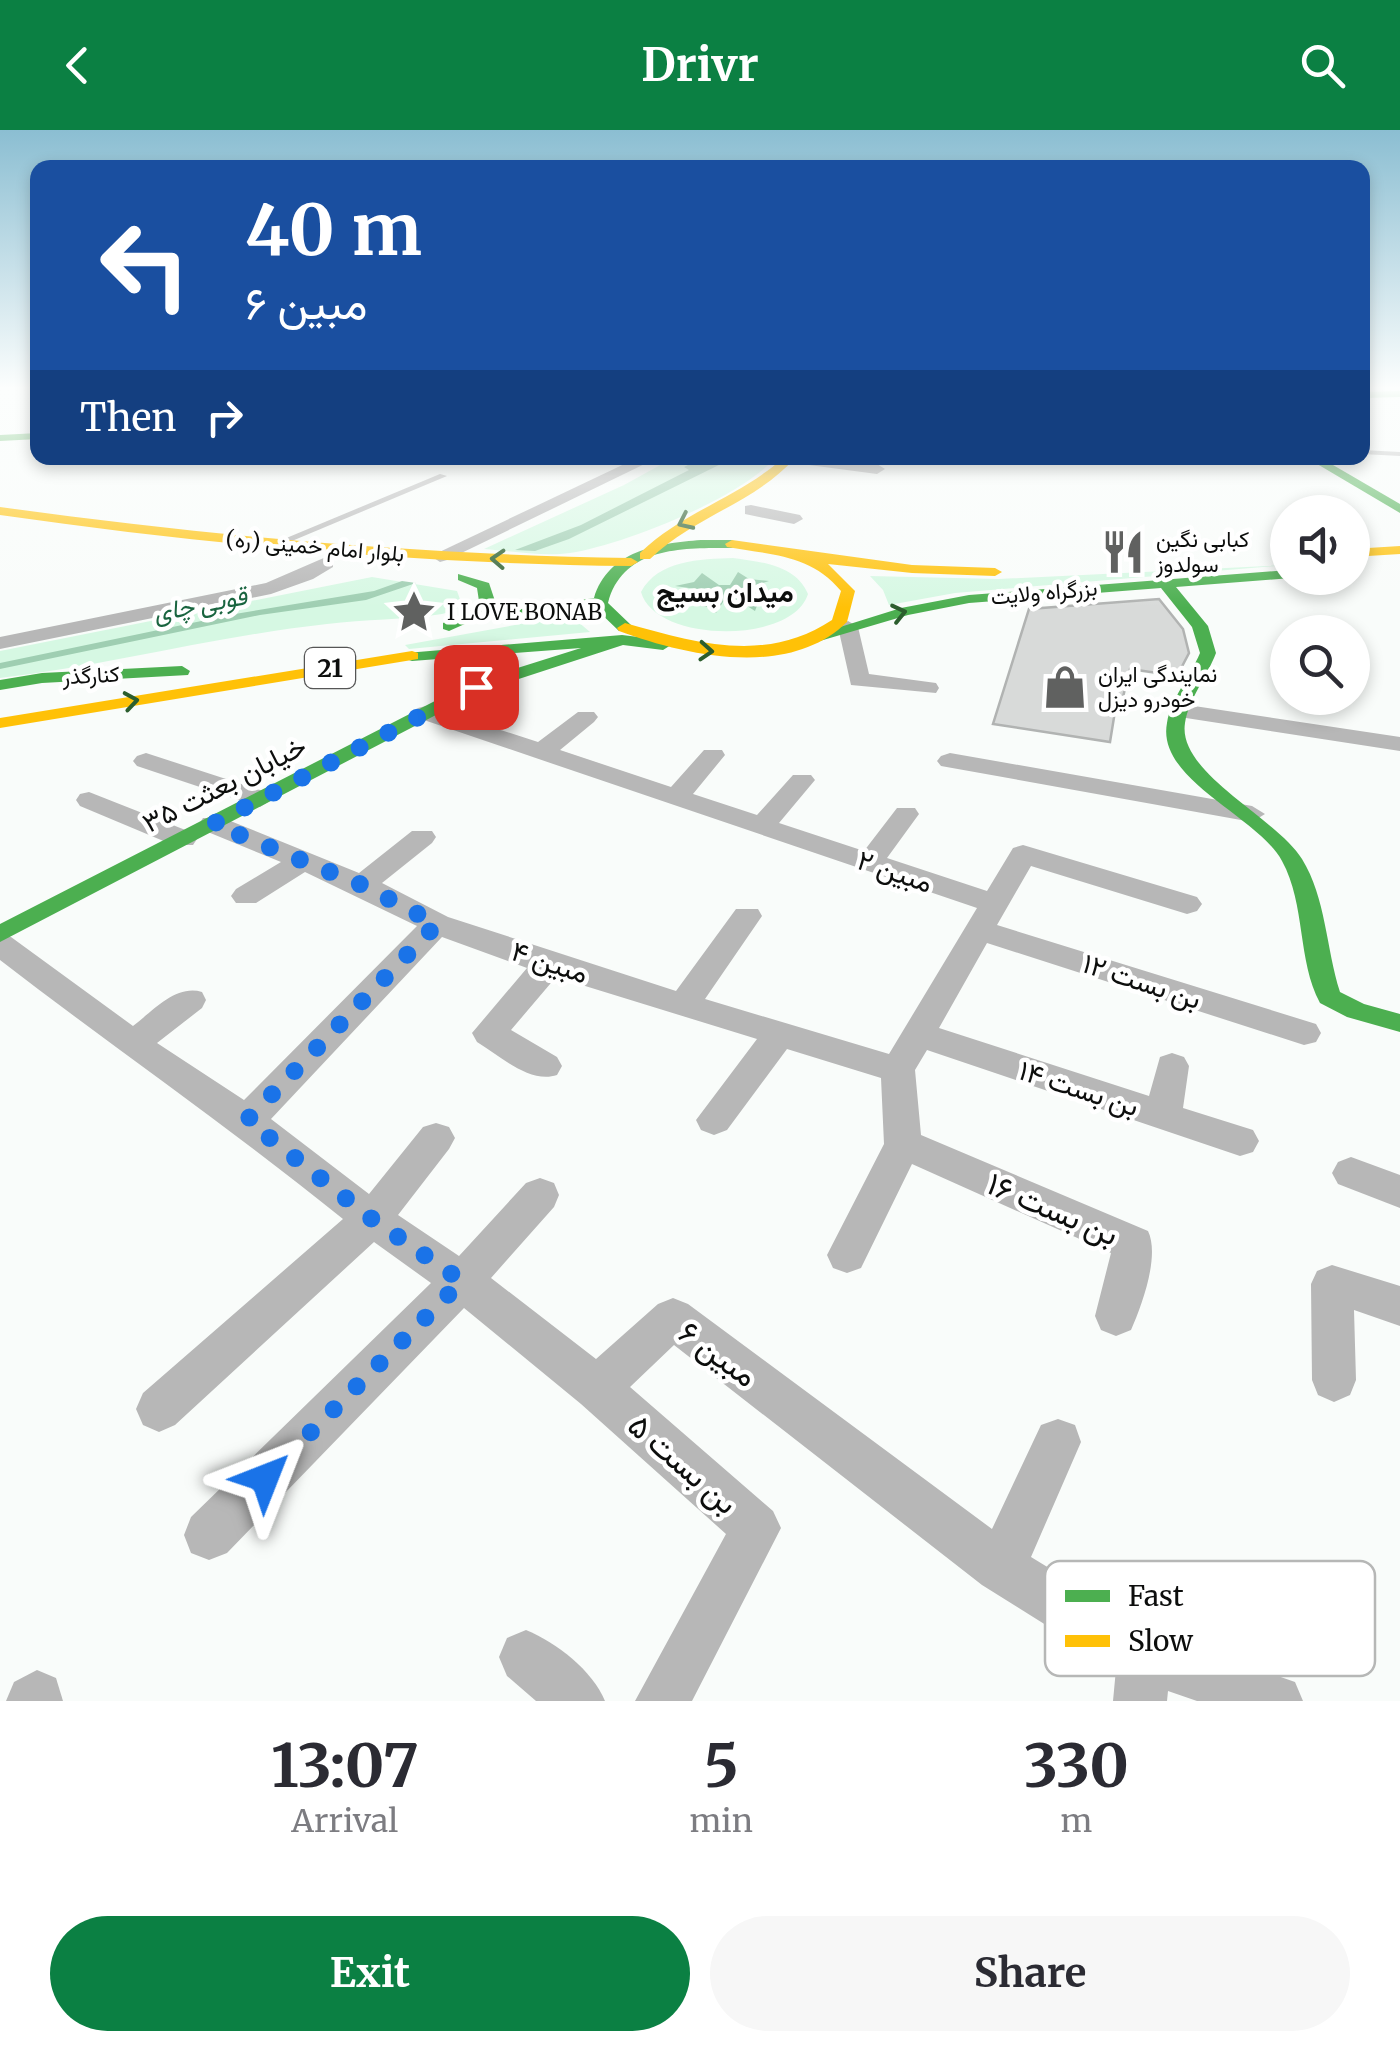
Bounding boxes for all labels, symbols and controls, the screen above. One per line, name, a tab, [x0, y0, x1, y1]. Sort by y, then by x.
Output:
text: Drivr	[641, 37, 759, 93]
icon: back	[50, 38, 105, 93]
icon: search	[1295, 38, 1350, 93]
text: 40 m	[245, 186, 422, 274]
icon: left	[80, 200, 210, 330]
text: مبین ۶	[245, 275, 368, 331]
icon: right	[197, 390, 252, 445]
text: Then	[80, 394, 177, 441]
map controls	[1270, 495, 1370, 715]
button: sound	[1270, 495, 1370, 595]
one-way arrow	[678, 510, 696, 530]
street label: بلوار امام خمینی (ره)	[224, 524, 405, 569]
place label: کبابی نگین سولدوز	[1155, 525, 1250, 578]
restaurant icon: کبابی نگین سولدوز	[1099, 528, 1147, 576]
one-way arrow	[490, 549, 506, 570]
street label: بزرگراه ولایت	[989, 573, 1099, 611]
district label: میدان بسیج	[656, 574, 794, 612]
water label: قوبی چای	[150, 579, 252, 630]
place icon: I LOVE BONAB	[390, 588, 438, 636]
place label: I LOVE BONAB	[447, 598, 602, 626]
one-way arrow	[890, 604, 907, 625]
button: search	[1270, 615, 1370, 715]
one-way arrow	[698, 639, 714, 661]
pin	[434, 645, 519, 730]
road number: 21	[305, 648, 355, 688]
street label: کنارگذر	[61, 660, 121, 691]
icon: arrive	[449, 660, 504, 715]
place label: نمایندگی ایران خودرو دیزل	[1098, 660, 1217, 713]
shop icon: نمایندگی ایران خودرو دیزل	[1041, 663, 1089, 711]
one-way arrow	[122, 691, 139, 712]
street label: خیابان بعثت ۳۵	[136, 727, 312, 841]
street label: مبین ۲	[853, 841, 937, 901]
street label: مبین ۴	[507, 933, 593, 991]
street label: بن بست ۱۲	[1078, 945, 1206, 1017]
street label: بن بست ۱۴	[1015, 1052, 1143, 1124]
street label: بن بست ۱۶	[981, 1163, 1125, 1255]
street label: مبین ۶	[671, 1312, 765, 1396]
street label: بن بست ۵	[620, 1405, 746, 1523]
position arrow	[213, 1426, 317, 1530]
legend	[1045, 1561, 1375, 1676]
text: Fast	[1128, 1578, 1184, 1614]
text: Slow	[1128, 1623, 1193, 1659]
text: 13:07	[271, 1728, 419, 1803]
text: 5	[704, 1728, 739, 1803]
text: 330	[1024, 1728, 1129, 1803]
text: Arrival	[291, 1801, 398, 1841]
text: min	[690, 1801, 753, 1841]
text: m	[1061, 1801, 1092, 1841]
button: Exit	[50, 1916, 690, 2031]
button: Share	[710, 1916, 1350, 2031]

